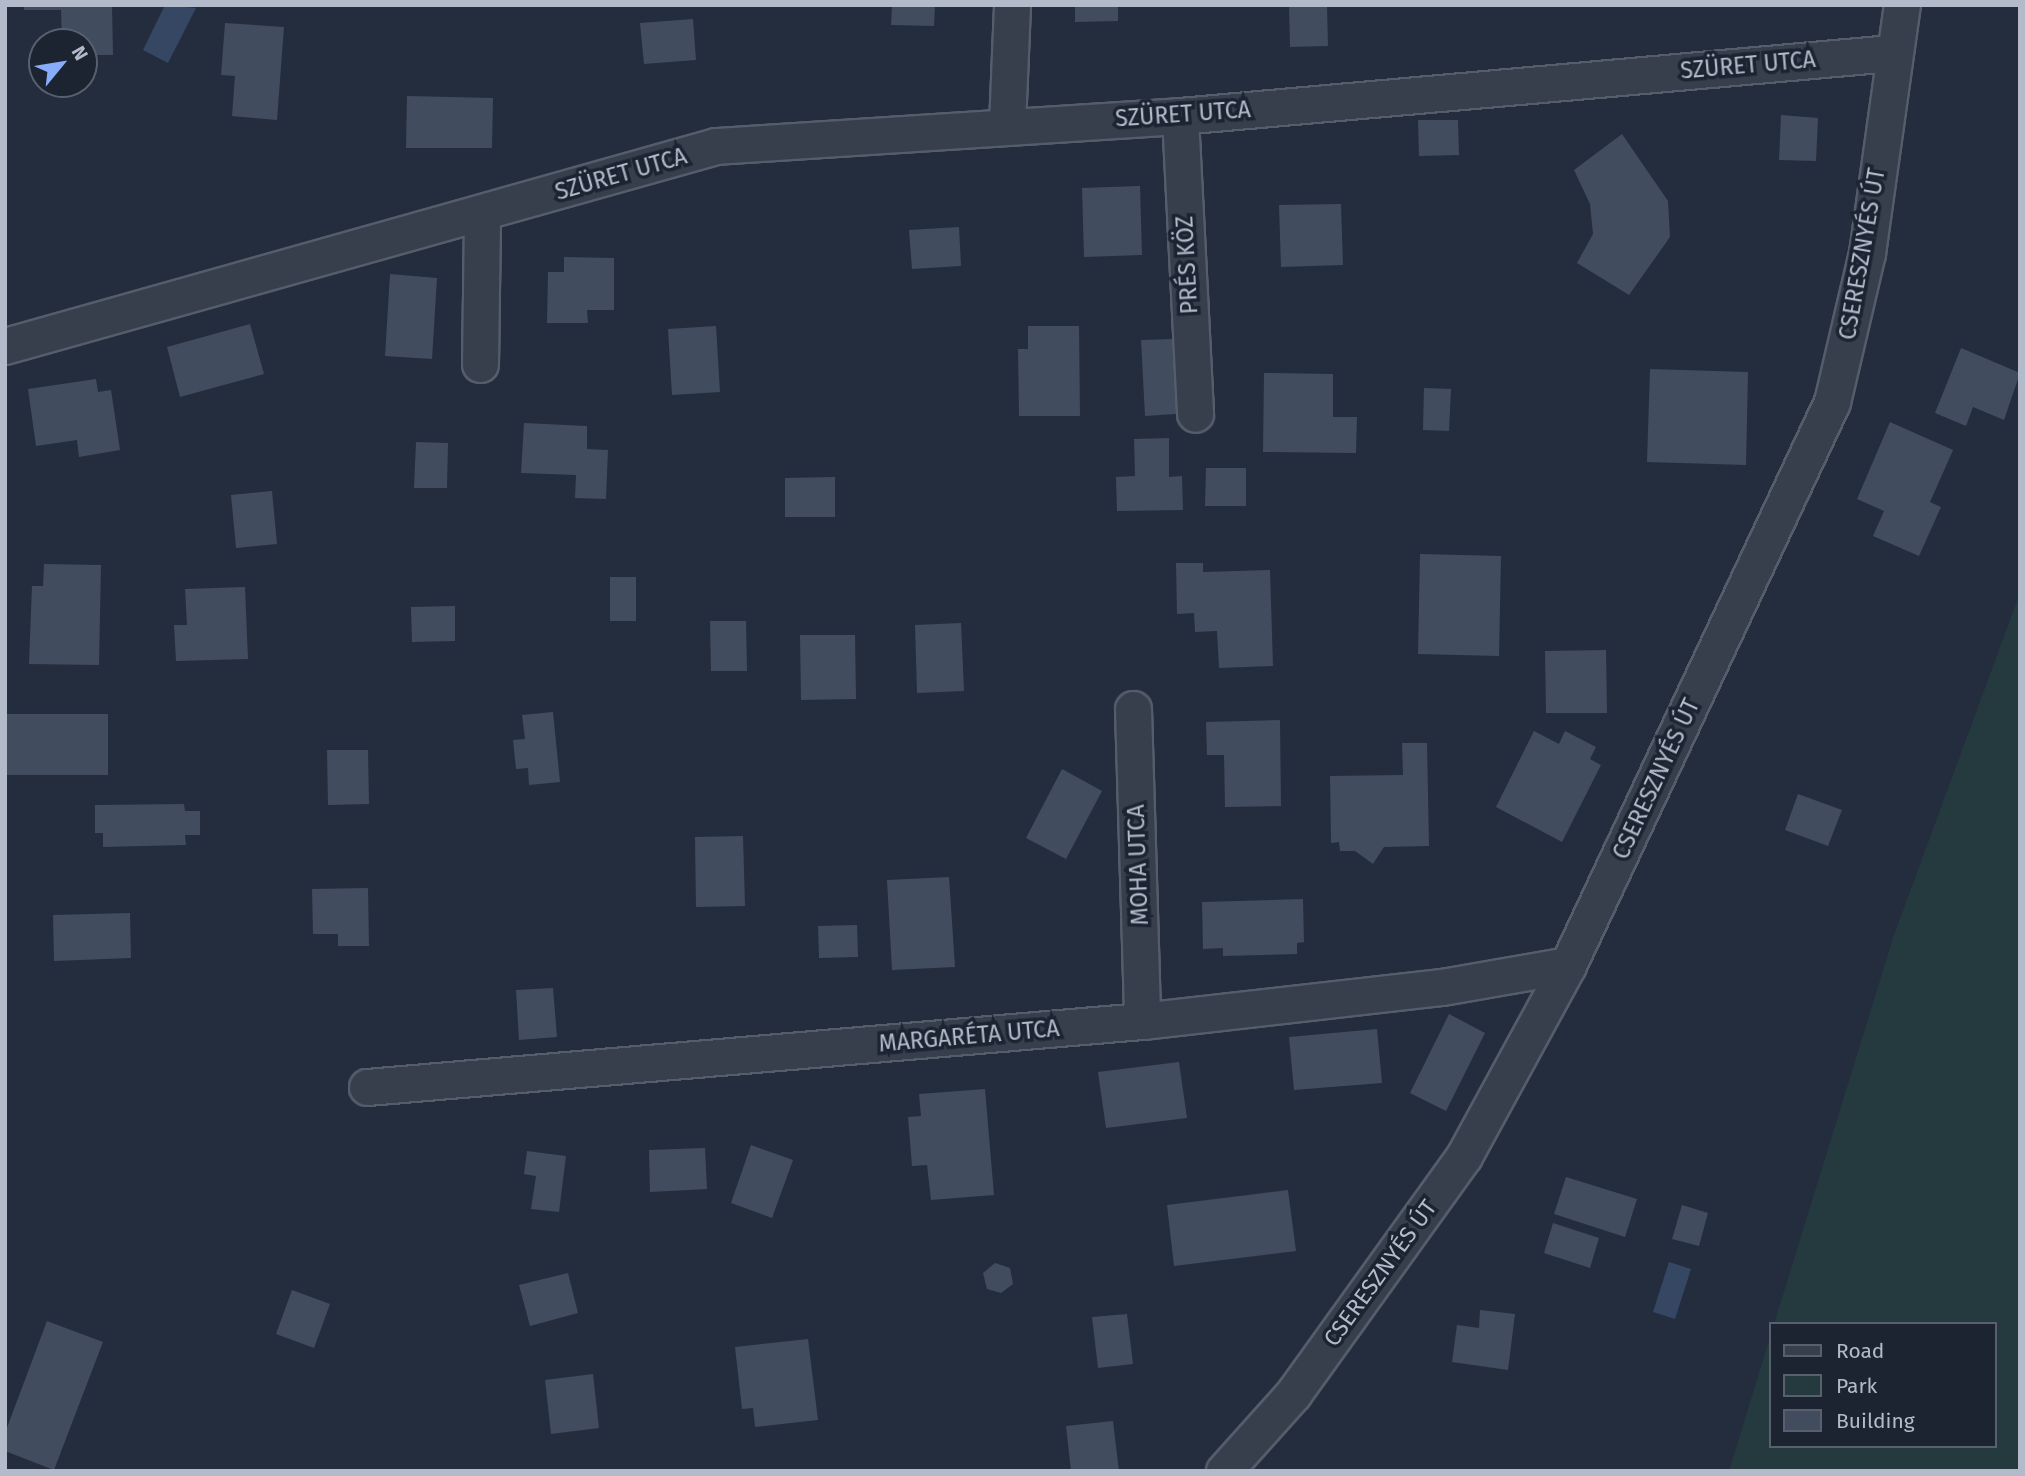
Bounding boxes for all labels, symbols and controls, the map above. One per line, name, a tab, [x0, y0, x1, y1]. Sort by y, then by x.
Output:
north arrow	[28, 28, 98, 98]
text: N	[67, 42, 93, 64]
street label: SZÜRET UTCA	[1679, 45, 1817, 85]
street label: SZÜRET UTCA	[1114, 95, 1252, 133]
street label: SZÜRET UTCA	[552, 142, 690, 206]
street label: CSERESZNYÉS ÚT	[1833, 166, 1891, 342]
street label: PRÉS KÖZ	[1171, 215, 1203, 315]
street label: CSERESZNYÉS ÚT	[1607, 694, 1705, 864]
street label: MOHA UTCA	[1122, 804, 1154, 926]
street label: MARGARÉTA UTCA	[878, 1014, 1060, 1058]
street label: CSERESZNYÉS ÚT	[1318, 1195, 1442, 1351]
legend	[1770, 1322, 1997, 1448]
text: Road	[1836, 1338, 1884, 1364]
text: Park	[1836, 1373, 1877, 1399]
text: Building	[1836, 1408, 1915, 1434]

